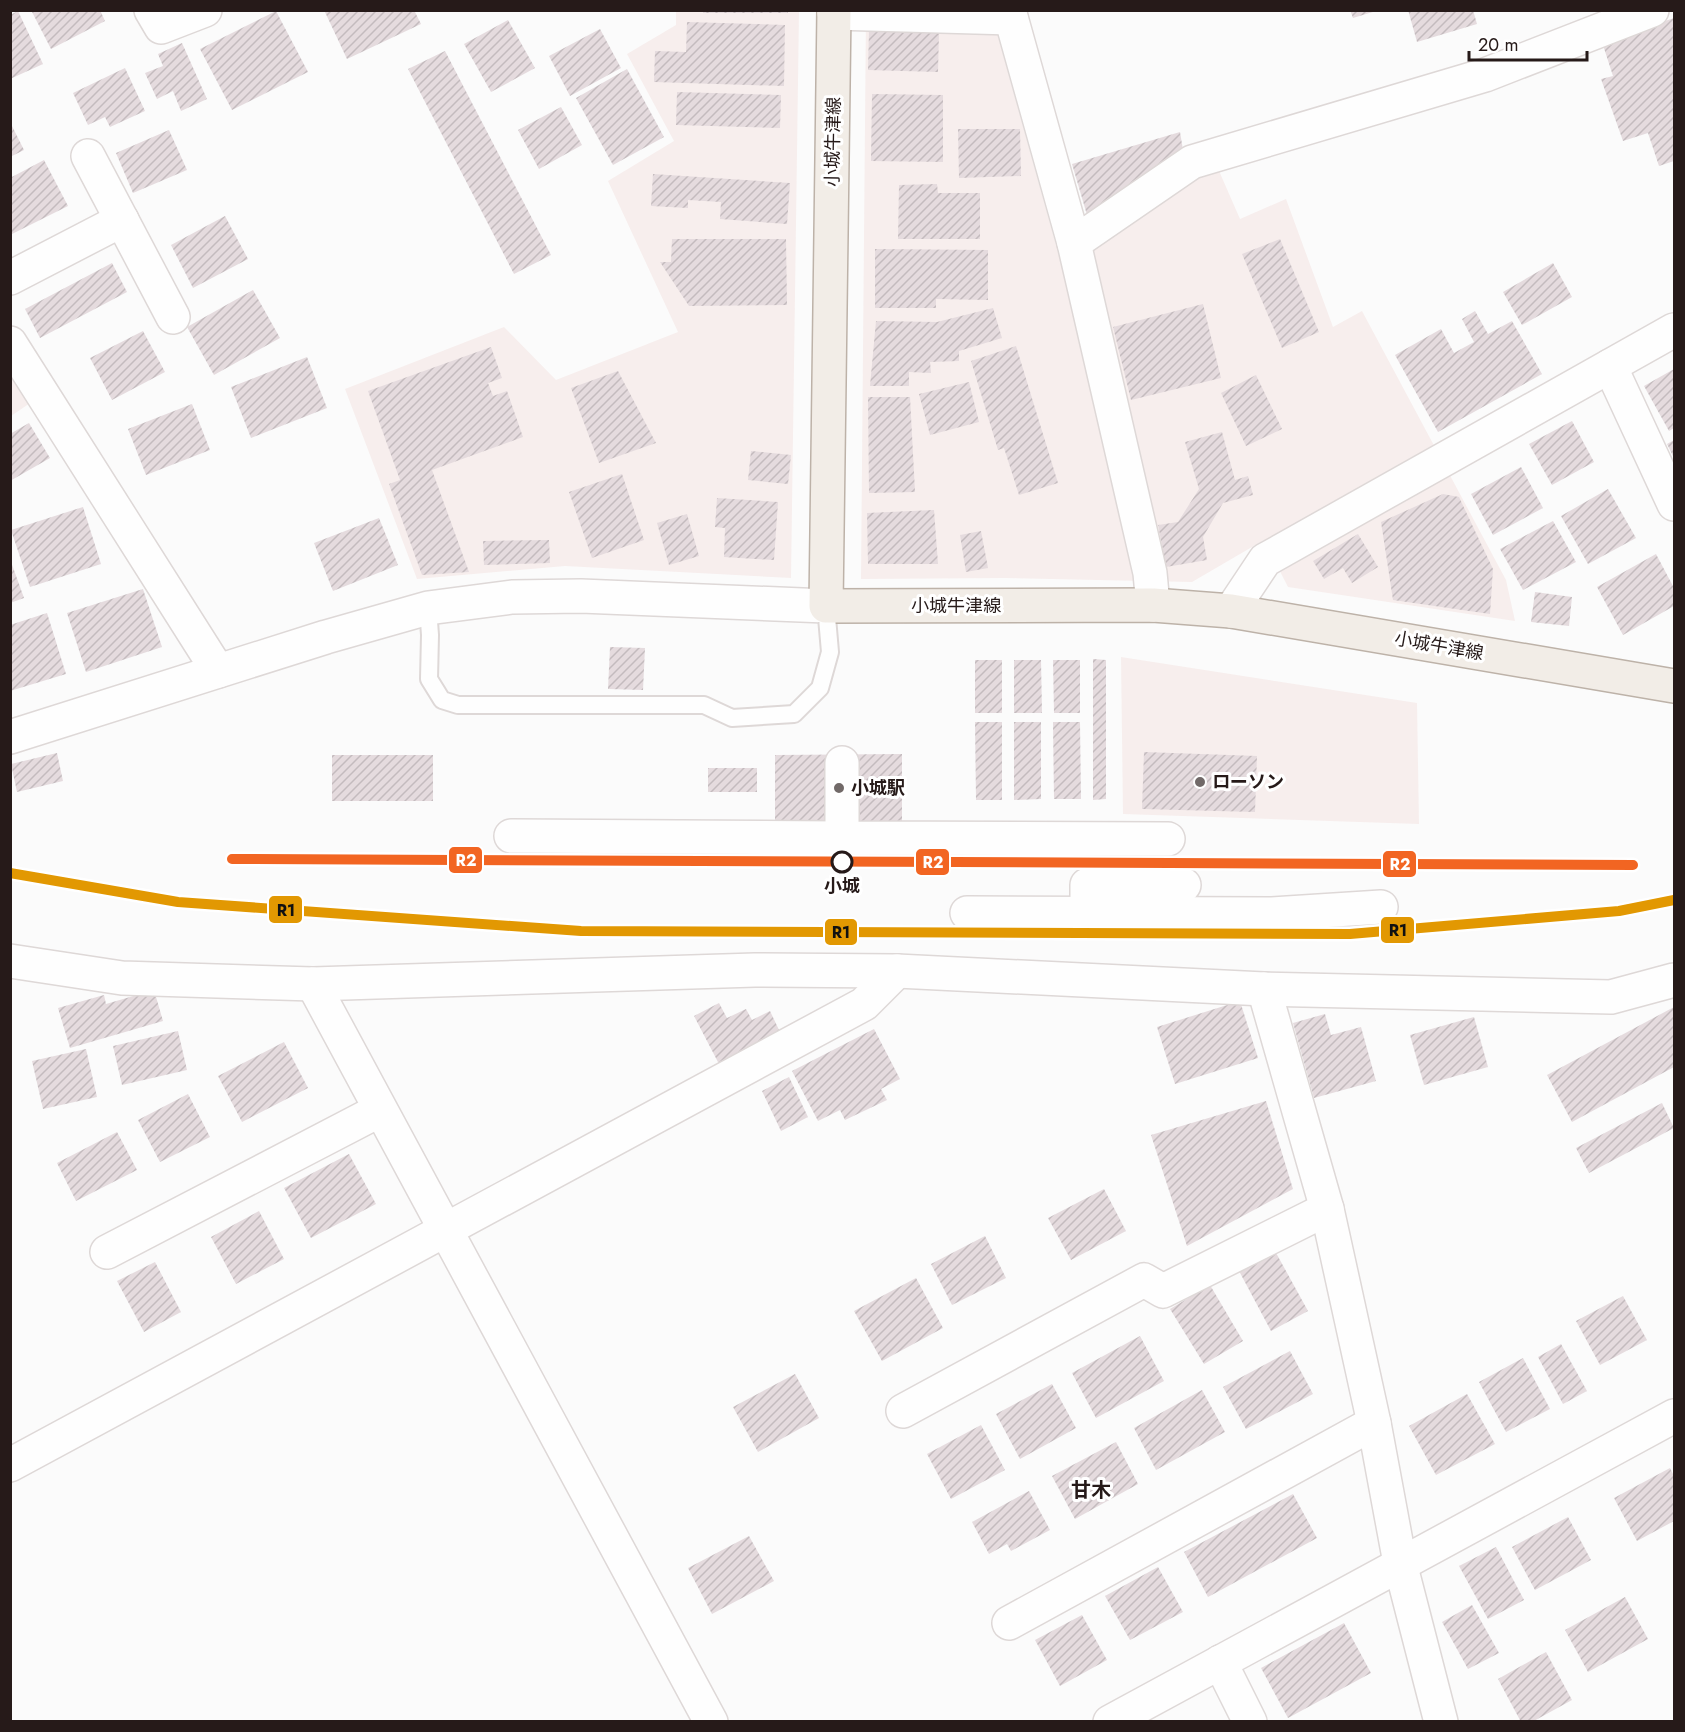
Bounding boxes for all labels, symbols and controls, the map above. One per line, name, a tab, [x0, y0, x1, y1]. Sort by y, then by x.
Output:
scale bar	[1469, 24, 1588, 62]
text: 20 m	[1478, 32, 1518, 58]
street label: 小城牛津線	[819, 97, 847, 187]
street label: 小城牛津線	[911, 593, 1001, 619]
street label: 小城牛津線	[1392, 625, 1486, 667]
place label: ローソン	[1212, 769, 1284, 795]
place label: 小城駅	[851, 775, 905, 801]
marker: ローソン	[1193, 775, 1207, 789]
marker: 小城駅	[832, 781, 846, 795]
line badge: R2	[448, 846, 483, 874]
line badge: R2	[915, 848, 950, 876]
text: R2	[456, 849, 476, 872]
line badge: R2	[1382, 850, 1417, 878]
marker: 小城	[831, 851, 853, 873]
text: R2	[923, 851, 943, 874]
text: R2	[1390, 853, 1410, 876]
place label: 小城	[824, 873, 860, 899]
line badge: R1	[268, 895, 303, 924]
text: R1	[277, 899, 295, 922]
line badge: R1	[1380, 916, 1415, 944]
line badge: R1	[824, 918, 858, 946]
text: R1	[1389, 919, 1407, 942]
text: R1	[832, 921, 850, 944]
district label: 甘木	[1071, 1476, 1111, 1505]

